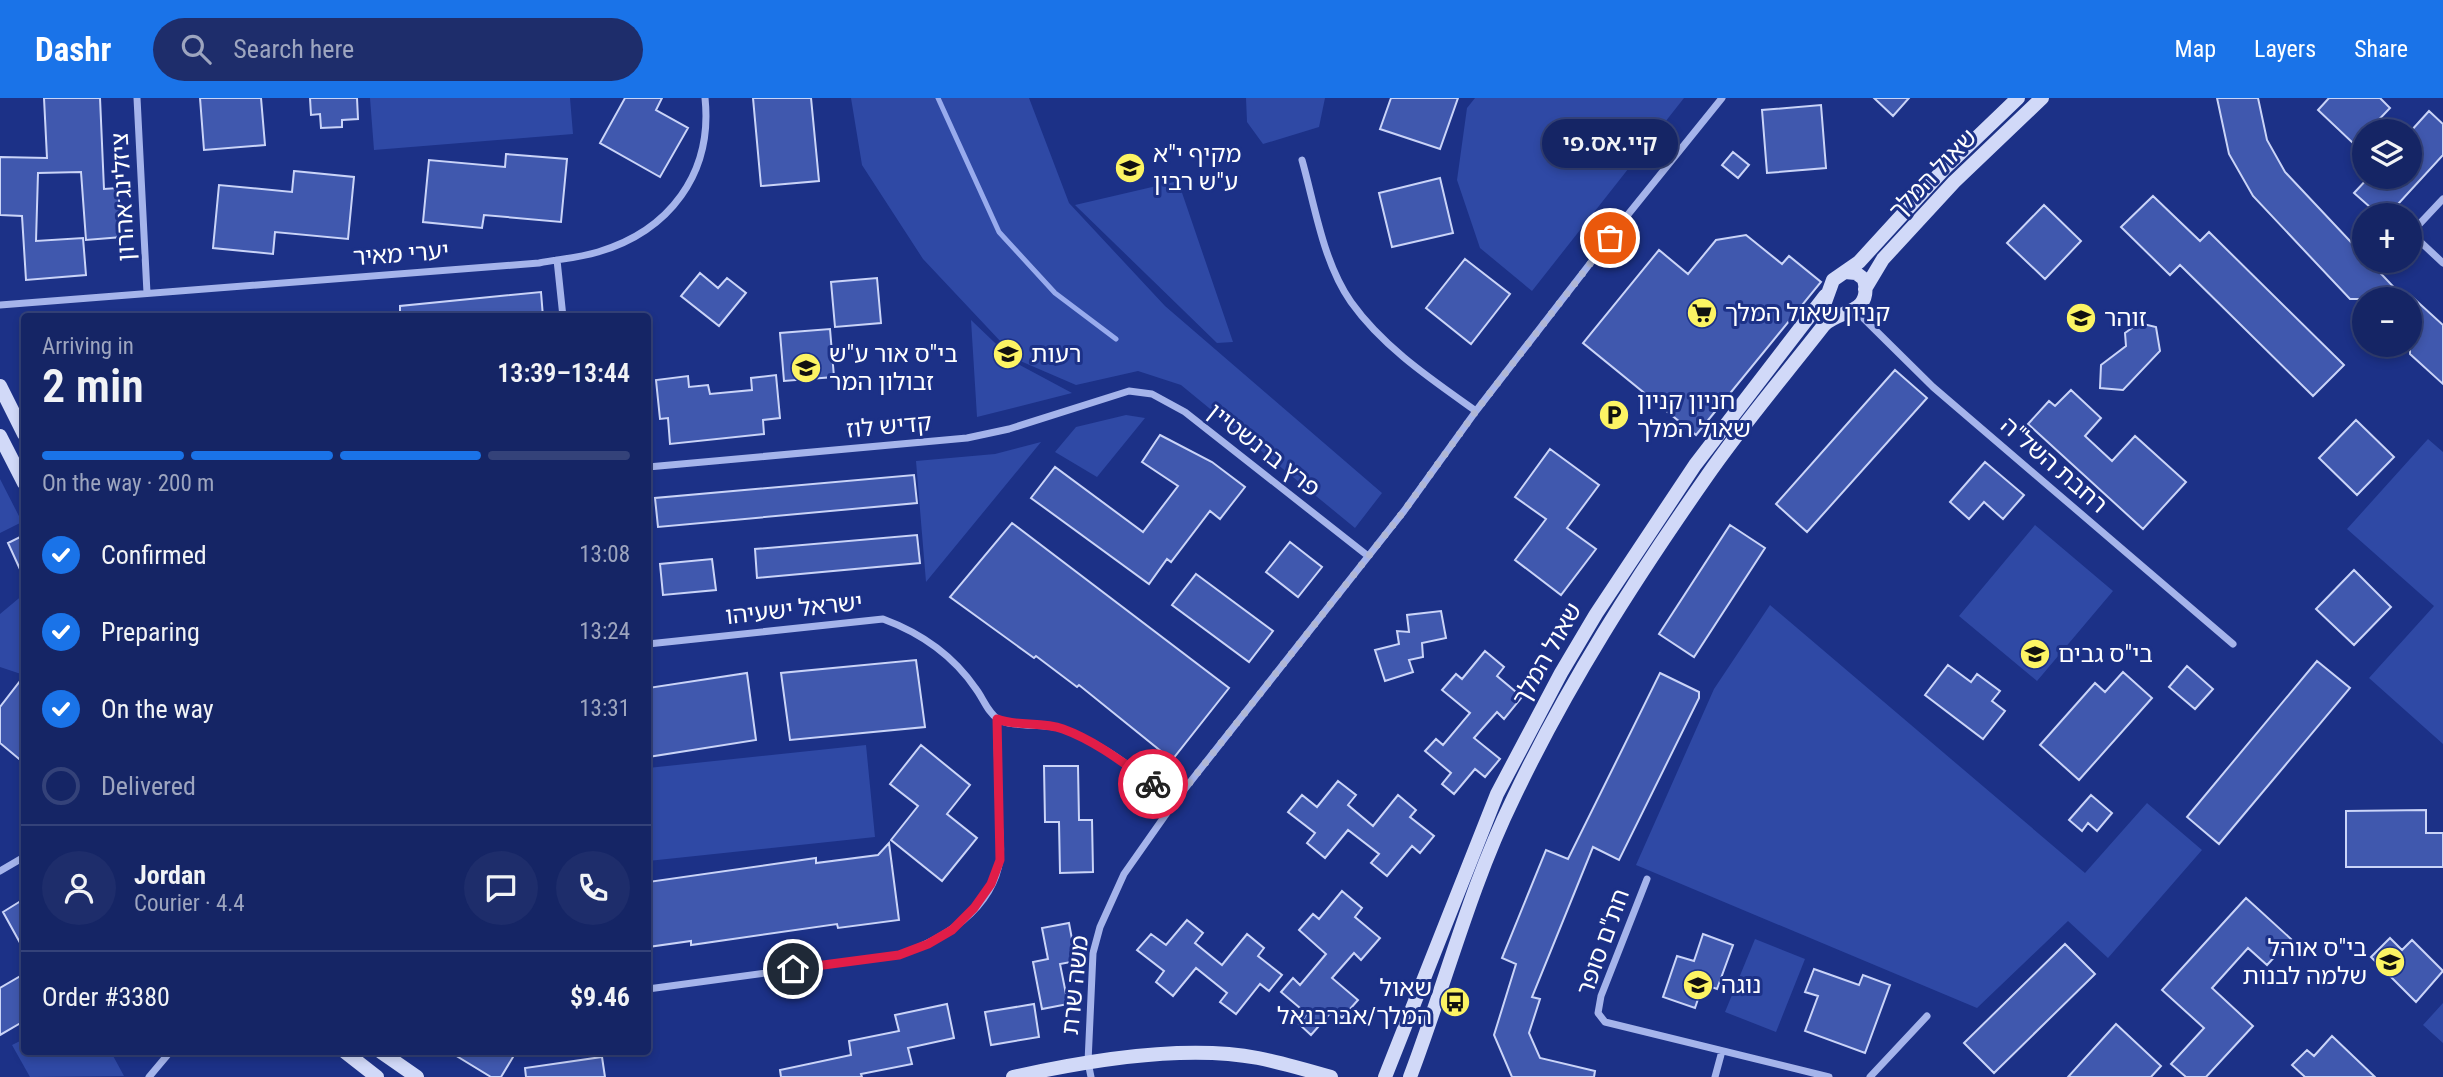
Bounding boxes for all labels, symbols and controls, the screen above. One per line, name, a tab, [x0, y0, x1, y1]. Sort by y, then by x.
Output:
search box	[153, 18, 643, 81]
text: Dashr	[35, 30, 111, 69]
icon: search	[177, 30, 215, 68]
text: Search here	[233, 34, 354, 64]
text: Map	[2175, 35, 2216, 63]
text: Layers	[2254, 35, 2316, 63]
text: Share	[2354, 35, 2408, 63]
callout: קיי.אס.פי	[1542, 119, 1678, 168]
map controls	[2352, 119, 2422, 357]
button: layers	[2352, 119, 2422, 189]
street label: שאול המלך	[1883, 123, 1983, 225]
text: קיי.אס.פי	[1563, 130, 1657, 157]
street label: ציזלינג אהרון	[106, 132, 140, 262]
place label: מקיף י"א ע"ש רבין	[1153, 140, 1241, 196]
school or university icon: מקיף י"א ע"ש רבין	[1113, 151, 1147, 185]
button: +	[2352, 203, 2422, 273]
pin	[1580, 208, 1640, 268]
icon: bag	[1591, 219, 1629, 257]
street label: יערי מאיר	[352, 237, 450, 271]
button: −	[2352, 287, 2422, 357]
supermarket icon: קניון שאול המלך	[1685, 296, 1719, 330]
place label: קניון שאול המלך	[1725, 299, 1890, 327]
school or university icon: זוהר	[2064, 301, 2098, 335]
place label: זוהר	[2104, 304, 2147, 332]
text: Arriving in	[42, 333, 134, 360]
school or university icon: רעות	[991, 337, 1025, 371]
place label: בי"ס אור ע"ש זבולון המר	[829, 340, 958, 396]
place label: רעות	[1031, 340, 1081, 368]
school or university icon: בי"ס אור ע"ש זבולון המר	[789, 351, 823, 385]
text: 13:39–13:44	[497, 358, 630, 388]
text: 2 min	[42, 359, 144, 413]
place label: חניון קניון שאול המלך	[1637, 387, 1751, 443]
street label: פרץ ברנשטיין	[1202, 398, 1326, 502]
parking icon: חניון קניון שאול המלך	[1597, 398, 1631, 432]
street label: קדיש לוז	[845, 408, 933, 444]
street label: רחבת השל"ה	[1995, 411, 2113, 519]
text: On the way · 200 m	[42, 470, 214, 497]
icon: check	[42, 536, 80, 574]
text: Confirmed	[101, 540, 207, 570]
text: 13:08	[579, 541, 630, 568]
street label: ישראל ישעיהו	[724, 588, 864, 630]
street label: שאול המלך	[1506, 598, 1588, 710]
icon: check	[42, 613, 80, 651]
text: Preparing	[101, 617, 200, 647]
text: 13:24	[579, 618, 630, 645]
school or university icon: בי"ס גבים	[2018, 637, 2052, 671]
place label: בי"ס גבים	[2058, 640, 2153, 668]
icon: check	[42, 690, 80, 728]
text: On the way	[101, 694, 214, 724]
text: 13:31	[579, 695, 630, 722]
courier	[1118, 749, 1188, 819]
icon: bike	[1134, 765, 1172, 803]
text: Delivered	[101, 771, 196, 801]
button: person	[42, 851, 116, 925]
button: chat	[464, 851, 538, 925]
button: phone	[556, 851, 630, 925]
text: Jordan	[134, 860, 206, 890]
street label: חת"ם סופר	[1571, 885, 1635, 999]
text: Courier · 4.4	[134, 890, 245, 917]
street label: משה שרת	[1056, 934, 1094, 1036]
place label: בי"ס אוהל שלמה לבנות	[2243, 934, 2367, 990]
pin	[763, 939, 823, 999]
school or university icon: בי"ס אוהל שלמה לבנות	[2373, 945, 2407, 979]
icon: home	[774, 950, 812, 988]
school or university icon: נוגה	[1681, 968, 1715, 1002]
place label: נוגה	[1721, 971, 1761, 999]
place label: שאול המלך/אברבנאל	[1277, 974, 1432, 1030]
text: Order #3380	[42, 982, 170, 1012]
text: $9.46	[570, 982, 630, 1012]
bus stop icon: שאול המלך/אברבנאל	[1438, 985, 1472, 1019]

